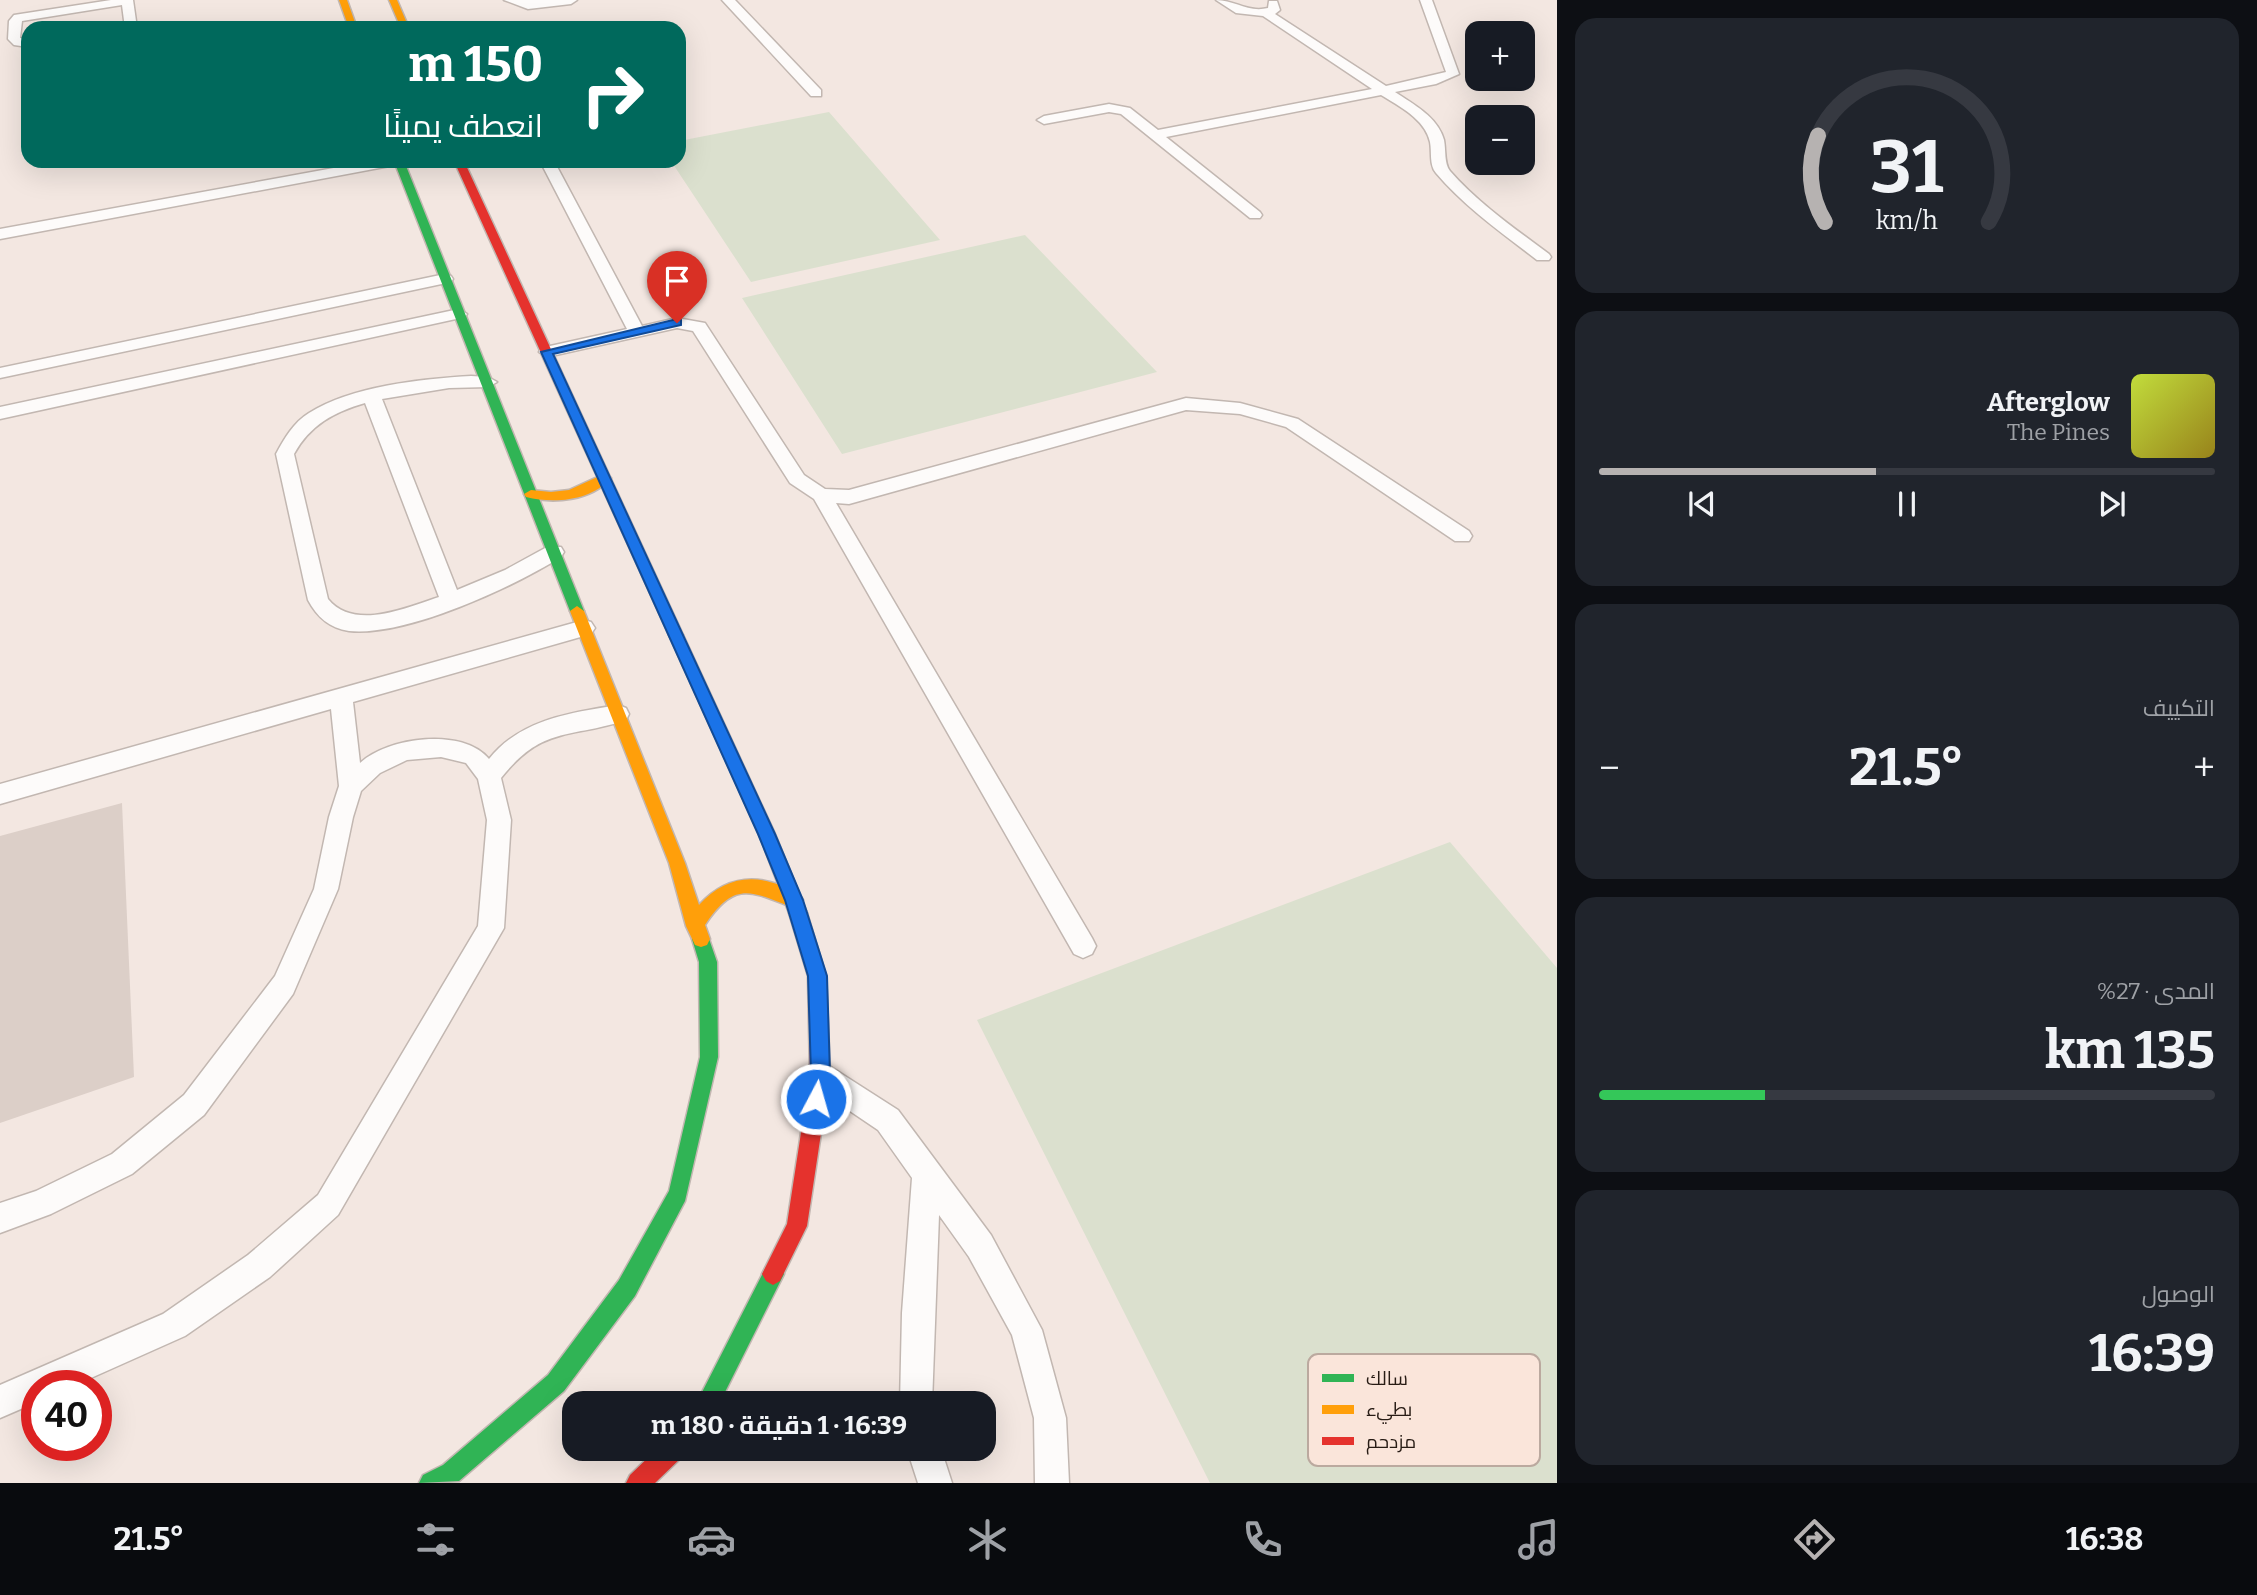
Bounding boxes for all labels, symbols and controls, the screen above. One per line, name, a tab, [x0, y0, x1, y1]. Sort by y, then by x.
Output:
map controls	[1465, 21, 1535, 175]
button: +	[1465, 21, 1535, 91]
text: 150 m	[408, 35, 543, 94]
icon: right	[567, 49, 658, 140]
button: −	[1465, 105, 1535, 175]
text: انعطف يمينًا	[383, 107, 543, 145]
text: 31	[1870, 124, 1944, 211]
text: km/h	[1876, 205, 1938, 235]
pin	[647, 251, 707, 323]
icon: arrive	[658, 262, 696, 300]
text: Afterglow	[1987, 387, 2110, 418]
text: The Pines	[2007, 418, 2110, 446]
icon: previous	[1683, 485, 1721, 523]
icon: pause	[1888, 485, 1926, 523]
icon: next	[2093, 485, 2131, 523]
text: التكييف	[2143, 694, 2215, 722]
text: 21.5°	[1849, 736, 1964, 799]
text: −	[1599, 745, 1620, 791]
text: +	[2193, 745, 2215, 791]
text: المدى · 27%	[2097, 977, 2215, 1005]
text: 135 km	[2045, 1019, 2215, 1082]
position arrow	[779, 1062, 853, 1136]
text: الوصول	[2142, 1280, 2215, 1308]
text: 16:39	[2089, 1322, 2215, 1385]
legend	[1308, 1354, 1540, 1466]
text: سالك	[1366, 1367, 1408, 1390]
speed limit sign: 40	[21, 1370, 112, 1461]
text: بطيء	[1366, 1398, 1412, 1424]
text: 16:39 · 1 دقيقة · 180 m	[651, 1410, 907, 1441]
text: مزدحم	[1366, 1430, 1416, 1455]
icon: filters	[411, 1515, 460, 1564]
icon: car	[687, 1515, 736, 1564]
icon: climate	[963, 1515, 1012, 1564]
icon: phone	[1238, 1515, 1287, 1564]
icon: music	[1514, 1515, 1563, 1564]
icon: directions	[1790, 1515, 1839, 1564]
text: 21.5°	[113, 1520, 184, 1558]
text: 16:38	[2066, 1520, 2144, 1558]

